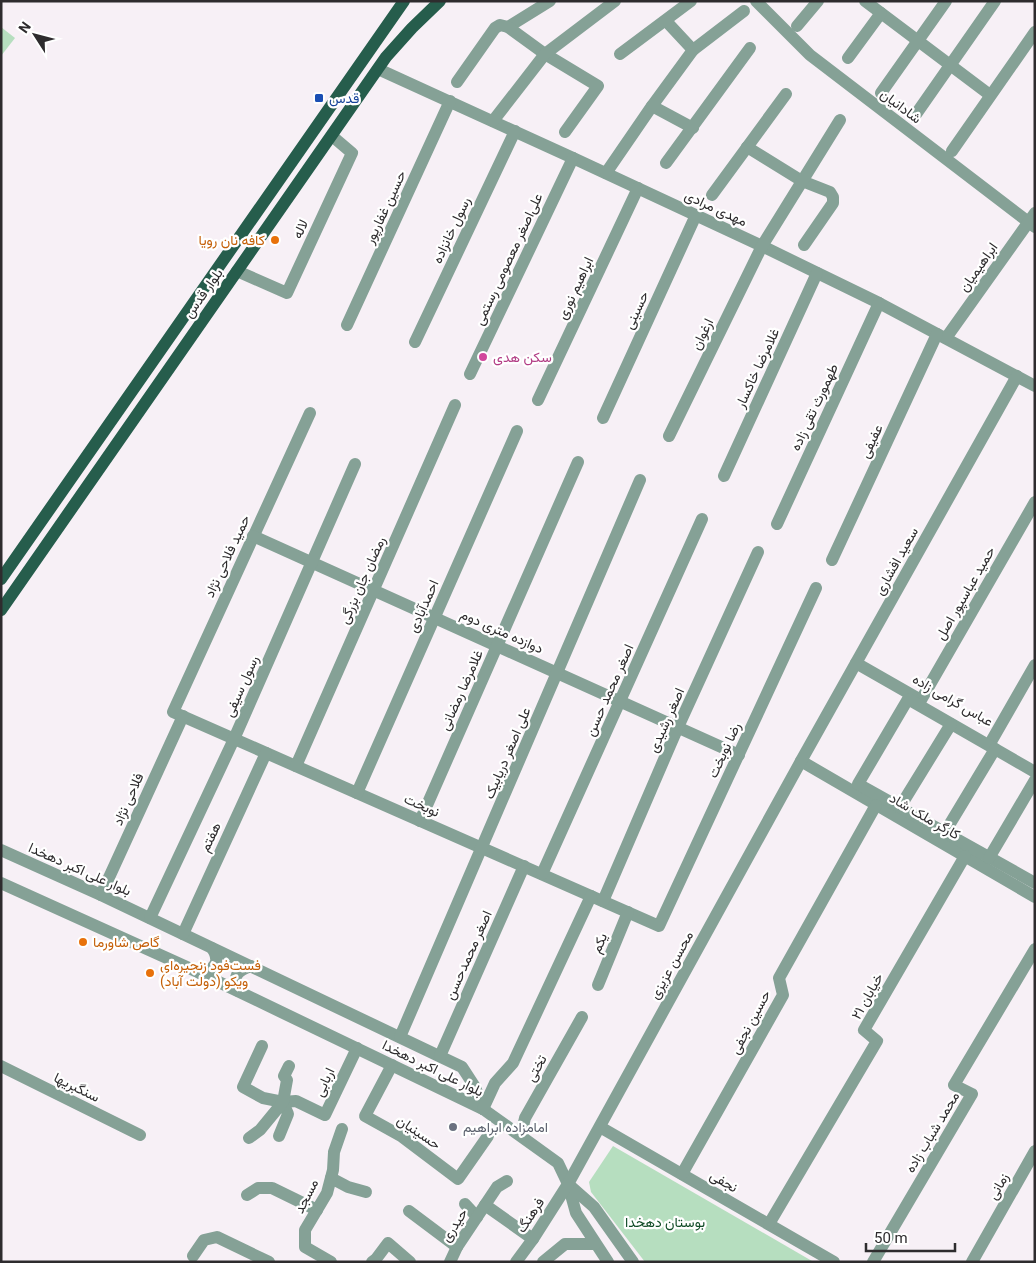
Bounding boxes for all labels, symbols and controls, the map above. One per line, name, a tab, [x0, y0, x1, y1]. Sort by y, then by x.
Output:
north arrow	[10, 10, 60, 60]
text: N	[15, 19, 34, 36]
street label: شادانیان	[877, 86, 925, 127]
place label: قدس	[329, 90, 359, 107]
marker: قدس	[313, 92, 325, 104]
street label: حسین غفارپور	[361, 168, 411, 248]
street label: مهدی مرادی	[682, 187, 750, 230]
street label: علی‌اصغر معصومی رستمی	[470, 190, 547, 328]
street label: رسول خانزاده	[429, 194, 475, 267]
street label: لاله	[289, 217, 311, 241]
place label: کافه نان رویا	[199, 232, 265, 249]
marker: کافه نان رویا	[269, 234, 281, 246]
street label: ابراهیمیان	[955, 239, 1001, 295]
street label: ابراهیم نوری	[554, 254, 597, 322]
street label: بلوار قدس	[180, 265, 227, 321]
street label: حسینی	[620, 288, 653, 332]
street label: ارغوان	[688, 316, 717, 353]
street label: غلامرضا خاکسار	[731, 326, 783, 412]
place label: سكن هدى	[493, 349, 552, 366]
marker: سكن هدى	[477, 351, 489, 363]
street label: طهمورث تقی زاده	[787, 361, 842, 454]
street label: عفیفی	[856, 422, 887, 461]
street label: حمید فلاحی نژاد	[201, 512, 254, 600]
street label: سعید افشاری	[871, 524, 922, 598]
street label: رمضان جان بزرگی	[336, 534, 389, 627]
street label: حمید عباسپور اصل	[932, 544, 1000, 643]
street label: احمدآبادی	[404, 577, 443, 635]
street label: دوازده متری دوم	[458, 606, 546, 657]
street label: اصغر محمد حسن	[582, 641, 637, 739]
street label: غلامرضا رمضانی	[436, 647, 487, 733]
street label: رسول سیفی	[220, 653, 264, 720]
street label: عباس گرامی زاده	[909, 670, 996, 730]
street label: اصغر رشیدی	[645, 685, 688, 755]
street label: علی اصغر دریابیک	[480, 705, 534, 802]
street label: رضا نوبخت	[704, 719, 745, 781]
street label: فلاحی نژاد	[109, 770, 148, 828]
street label: کارگر ملک شاد	[887, 789, 963, 843]
street label: نوبخت	[401, 790, 442, 821]
street label: هفتم	[196, 820, 225, 855]
street label: بلوار علی اکبر دهخدا	[26, 839, 134, 900]
street label: اصغر محمدحسن	[441, 908, 496, 1002]
street label: محسن عزیزی	[646, 928, 697, 1002]
street label: یکم	[588, 931, 611, 956]
place label: گاص شاورما	[93, 934, 160, 951]
marker: گاص شاورما	[77, 936, 89, 948]
place label: فست‌فود زنجیره‌ای ویکو (دولت آباد)	[160, 957, 261, 990]
marker: فست‌فود زنجیره‌ای ویکو (دولت آباد)	[144, 967, 156, 979]
street label: خیابان ۲۱	[848, 970, 887, 1022]
street label: حسین نجفی	[727, 987, 774, 1057]
street label: بلوار علی اکبر دهخدا	[379, 1037, 486, 1100]
street label: تختی	[522, 1052, 551, 1085]
street label: اربابی	[310, 1065, 338, 1099]
street label: سنگبریها	[51, 1069, 102, 1106]
street label: محمد شباب زاده	[902, 1089, 963, 1176]
street label: حسینیان	[394, 1112, 444, 1153]
place label: امامزاده ابراهیم	[463, 1119, 548, 1136]
marker: امامزاده ابراهیم	[447, 1121, 459, 1133]
street label: نجفی	[707, 1167, 741, 1196]
street label: زمانی	[984, 1170, 1013, 1203]
street label: مسجد	[291, 1176, 322, 1216]
street label: فرهنگ	[513, 1195, 548, 1236]
street label: حیدری	[437, 1205, 472, 1245]
park label: بوستان دهخدا	[625, 1214, 705, 1231]
scale bar	[866, 1220, 955, 1252]
text: 50 m	[874, 1229, 908, 1247]

